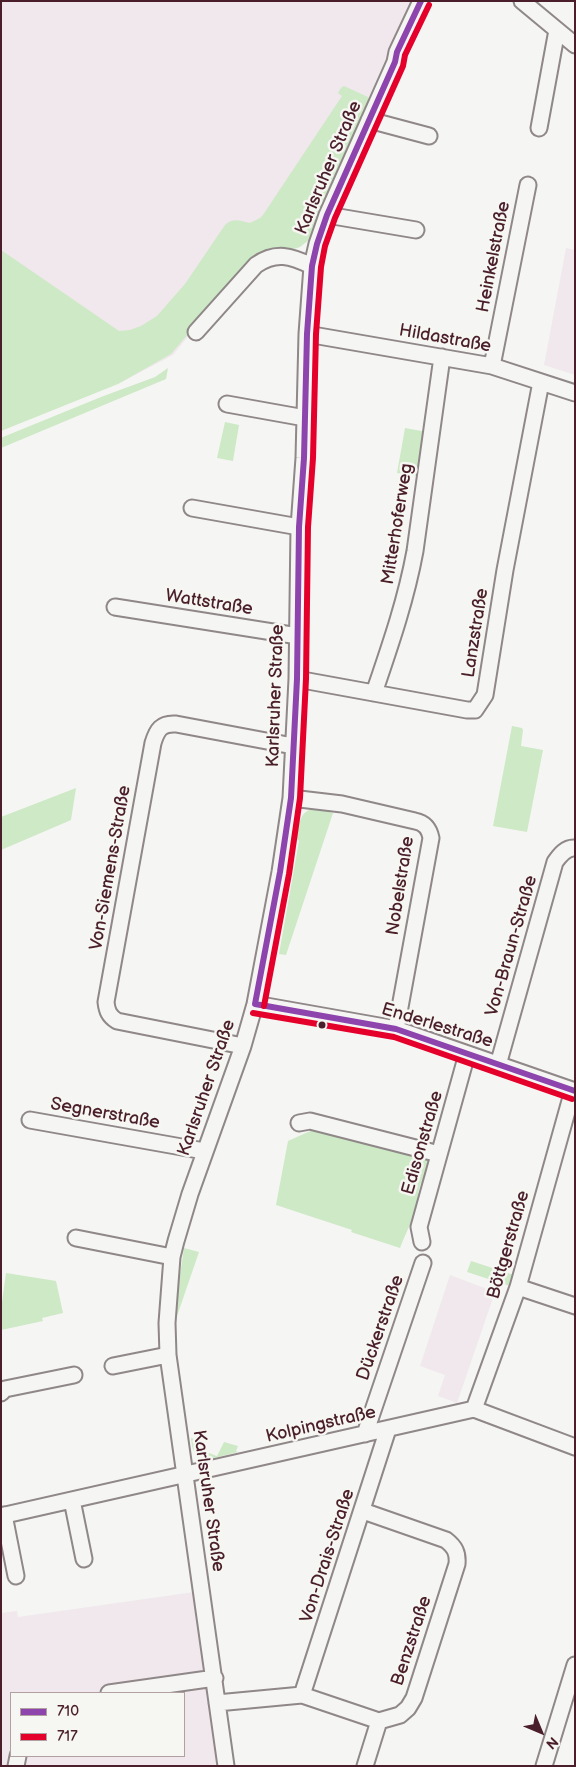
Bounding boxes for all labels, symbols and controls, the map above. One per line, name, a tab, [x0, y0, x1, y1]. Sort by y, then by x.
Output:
street label: Karlsruher Straße	[291, 98, 367, 238]
street label: Heinkelstraße	[473, 200, 515, 314]
street label: Hildastraße	[397, 320, 493, 358]
street label: Mitterhoferweg	[378, 462, 418, 586]
street label: Wattstraße	[164, 585, 254, 621]
street label: Lanzstraße	[458, 587, 494, 679]
street label: Karlsruher Straße	[263, 624, 289, 768]
street label: Von-Siemens-Straße	[86, 784, 136, 952]
street label: Nobelstraße	[383, 835, 419, 937]
street label: Von-Braun-Straße	[482, 873, 542, 1019]
street label: Enderlestraße	[379, 999, 495, 1053]
street label: Karlsruher Straße	[174, 1017, 240, 1159]
unlabelled marker	[317, 1020, 327, 1030]
street label: Edisonstraße	[398, 1089, 448, 1197]
street label: Segnerstraße	[49, 1094, 161, 1134]
street label: Böttgerstraße	[483, 1188, 535, 1302]
street label: Dückerstraße	[353, 1272, 409, 1384]
street label: Kolpingstraße	[264, 1402, 378, 1448]
street label: Karlsruher Straße	[187, 1429, 229, 1573]
street label: Von-Drais-Straße	[296, 1486, 360, 1626]
street label: Benzstraße	[387, 1593, 437, 1689]
legend	[10, 1692, 185, 1757]
text: 710	[57, 1702, 79, 1721]
north arrow	[516, 1707, 566, 1757]
text: 717	[57, 1727, 78, 1746]
text: N	[542, 1733, 562, 1753]

